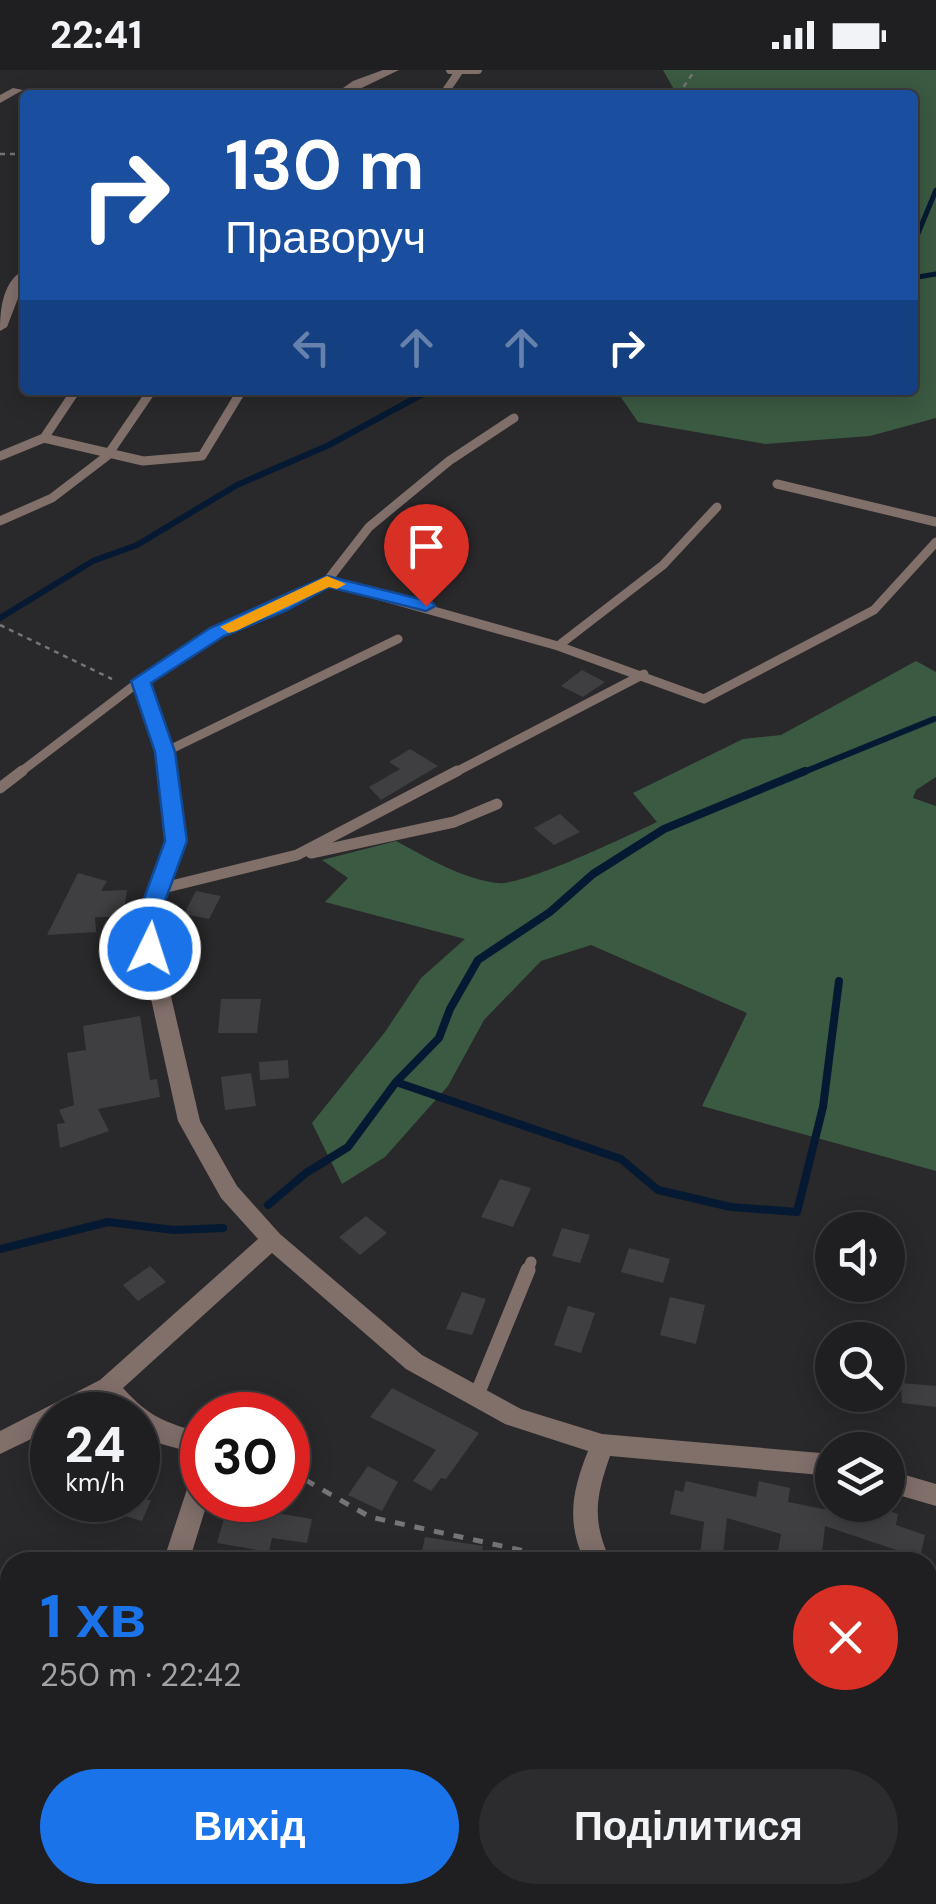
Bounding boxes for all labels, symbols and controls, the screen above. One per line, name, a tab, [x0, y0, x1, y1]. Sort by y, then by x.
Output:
text: 22:41	[50, 10, 142, 60]
text: 130 m	[225, 120, 424, 211]
icon: right	[60, 130, 190, 260]
text: Праворуч	[225, 208, 426, 267]
icon: left	[284, 320, 339, 375]
icon: ahead	[389, 320, 444, 375]
icon: ahead	[494, 320, 549, 375]
icon: right	[599, 320, 654, 375]
pin	[384, 504, 469, 607]
icon: arrive	[399, 519, 454, 574]
position arrow	[98, 897, 202, 1001]
map controls	[815, 1212, 905, 1522]
button: sound	[815, 1212, 905, 1302]
button: search	[815, 1322, 905, 1412]
speed limit sign: 30	[180, 1392, 310, 1522]
text: 24	[65, 1412, 126, 1478]
button: layers	[815, 1432, 905, 1522]
text: km/h	[65, 1466, 125, 1499]
text: 1 хв	[40, 1577, 146, 1656]
button: close	[793, 1585, 898, 1690]
text: 250 m · 22:42	[40, 1654, 241, 1696]
button: Вихід	[40, 1769, 459, 1884]
button: Поділитися	[479, 1769, 898, 1884]

